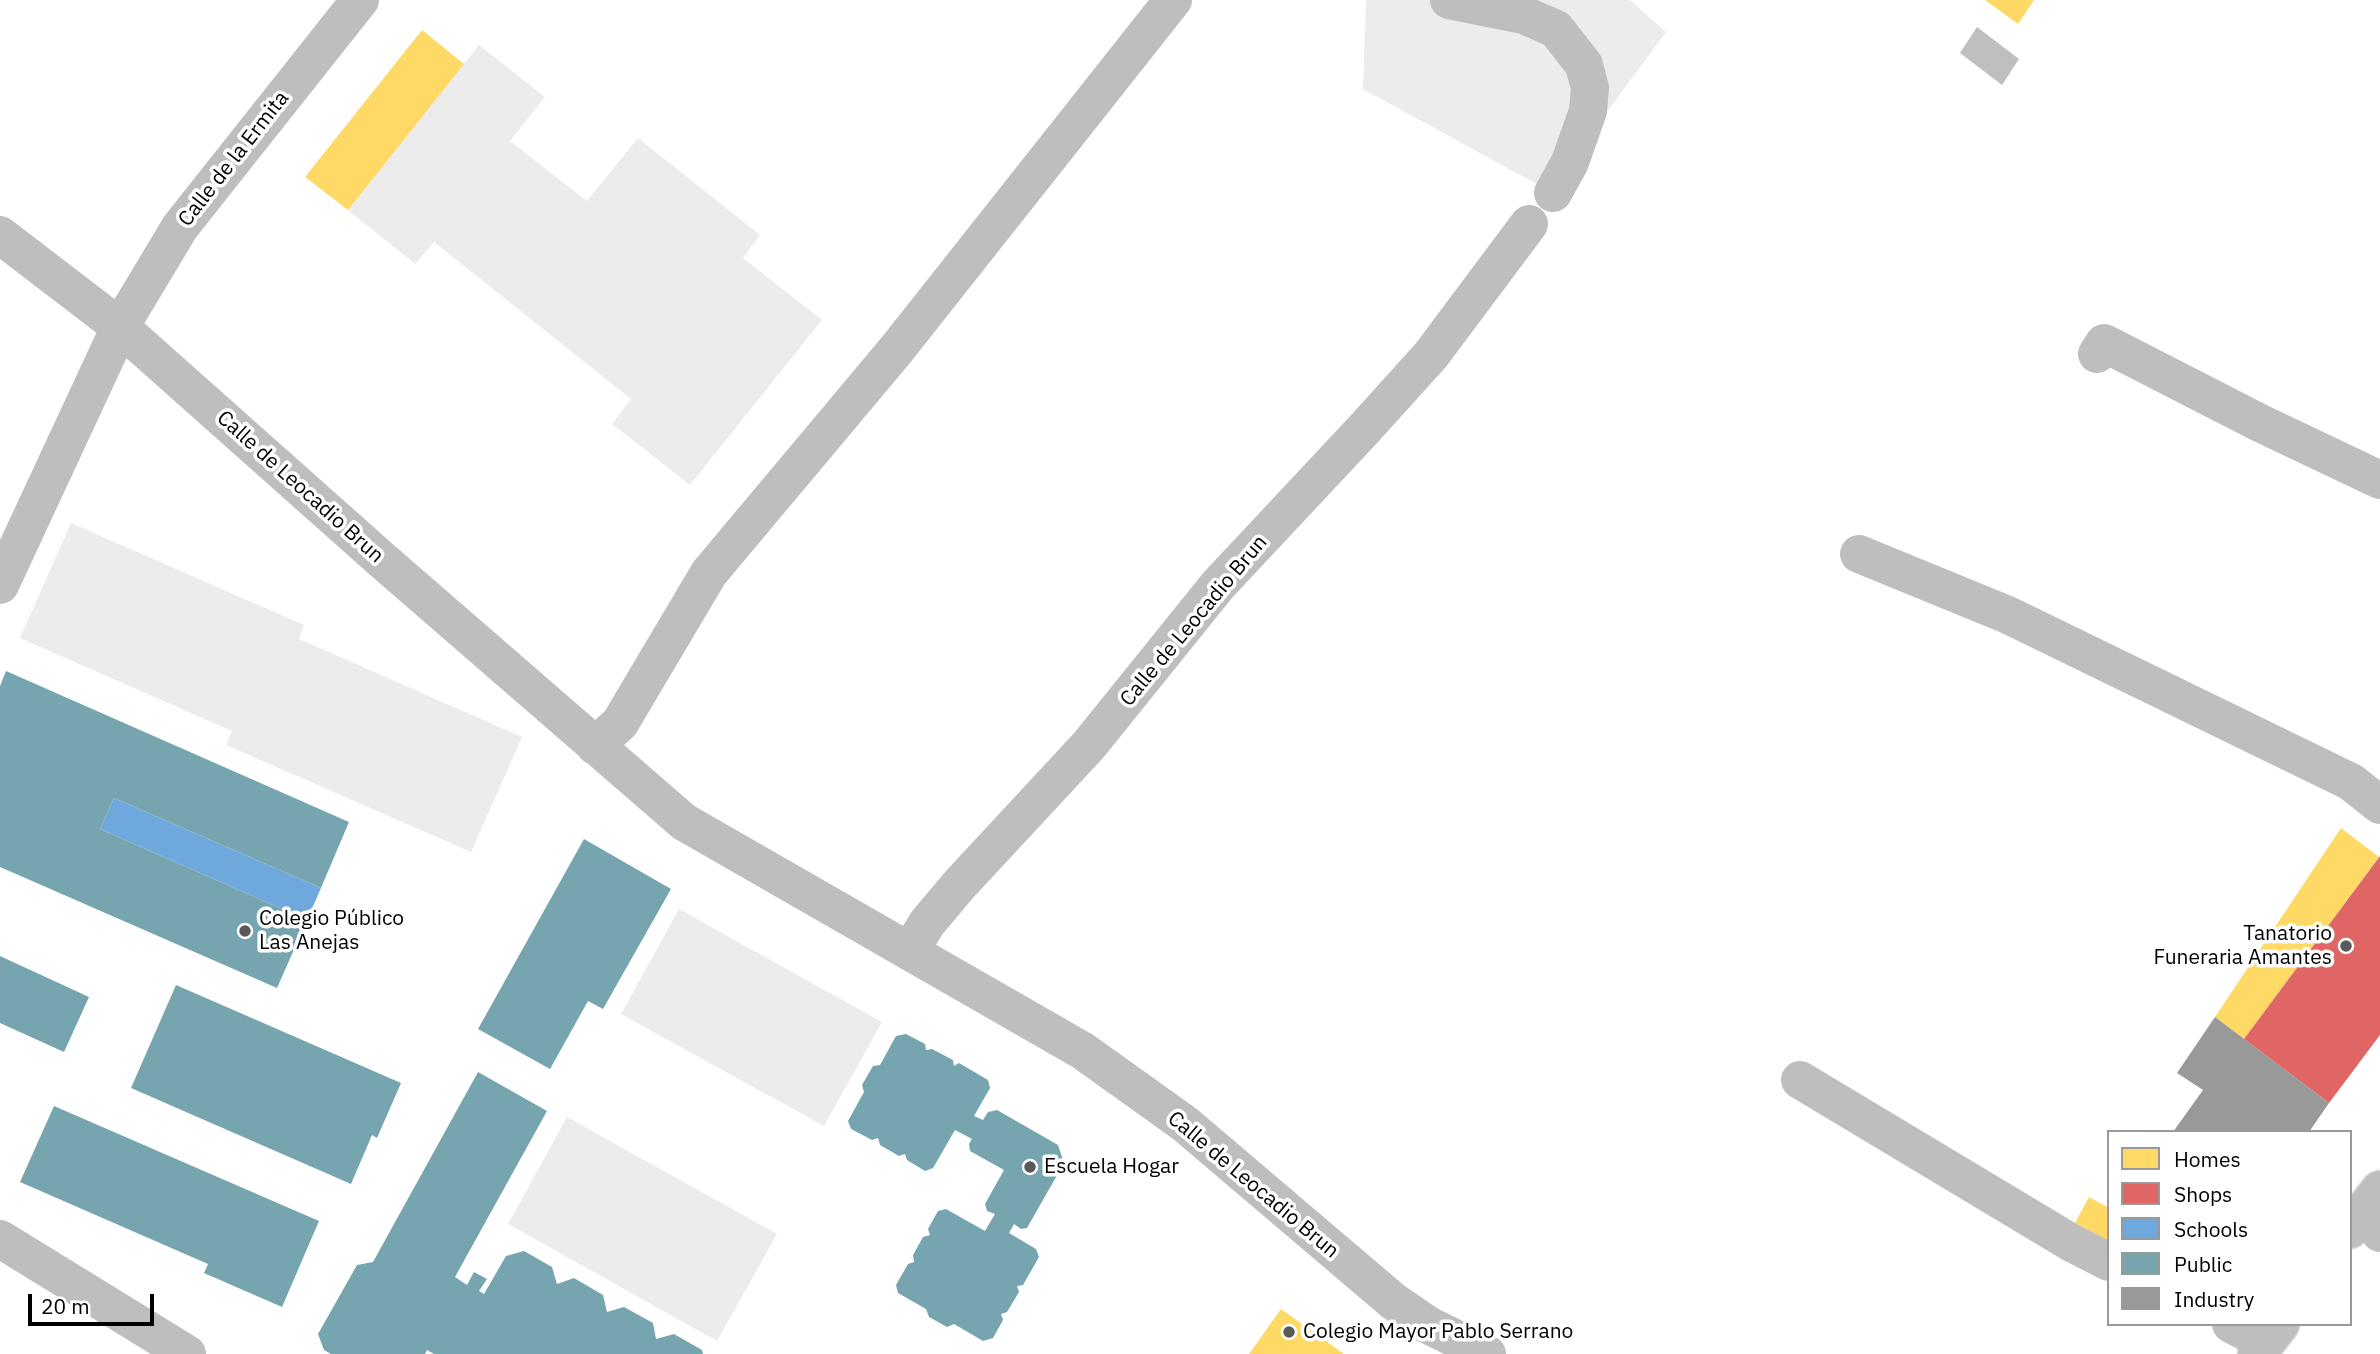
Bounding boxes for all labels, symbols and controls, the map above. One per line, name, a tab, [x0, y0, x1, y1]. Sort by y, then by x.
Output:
street label: Calle de la Ermita	[173, 86, 295, 232]
street label: Calle de Leocadio Brun	[211, 406, 389, 568]
street label: Calle de Leocadio Brun	[1115, 530, 1273, 712]
place label: Colegio Público Las Anejas	[259, 906, 404, 956]
place label: Tanatorio Funeraria Amantes	[2153, 921, 2332, 971]
marker: Colegio Público Las Anejas	[237, 923, 253, 939]
marker: Tanatorio Funeraria Amantes	[2338, 938, 2354, 954]
street label: Calle de Leocadio Brun	[1162, 1106, 1344, 1264]
legend	[2107, 1130, 2352, 1326]
text: Homes	[2174, 1145, 2241, 1173]
place label: Escuela Hogar	[1044, 1154, 1179, 1180]
marker: Escuela Hogar	[1022, 1159, 1038, 1175]
text: Shops	[2174, 1180, 2232, 1208]
text: Schools	[2174, 1215, 2248, 1243]
text: Public	[2174, 1250, 2232, 1278]
scale bar	[32, 1280, 158, 1324]
text: Industry	[2174, 1285, 2254, 1313]
text: 20 m	[41, 1292, 90, 1320]
place label: Colegio Mayor Pablo Serrano	[1303, 1319, 1573, 1345]
marker: Colegio Mayor Pablo Serrano	[1281, 1324, 1297, 1340]

